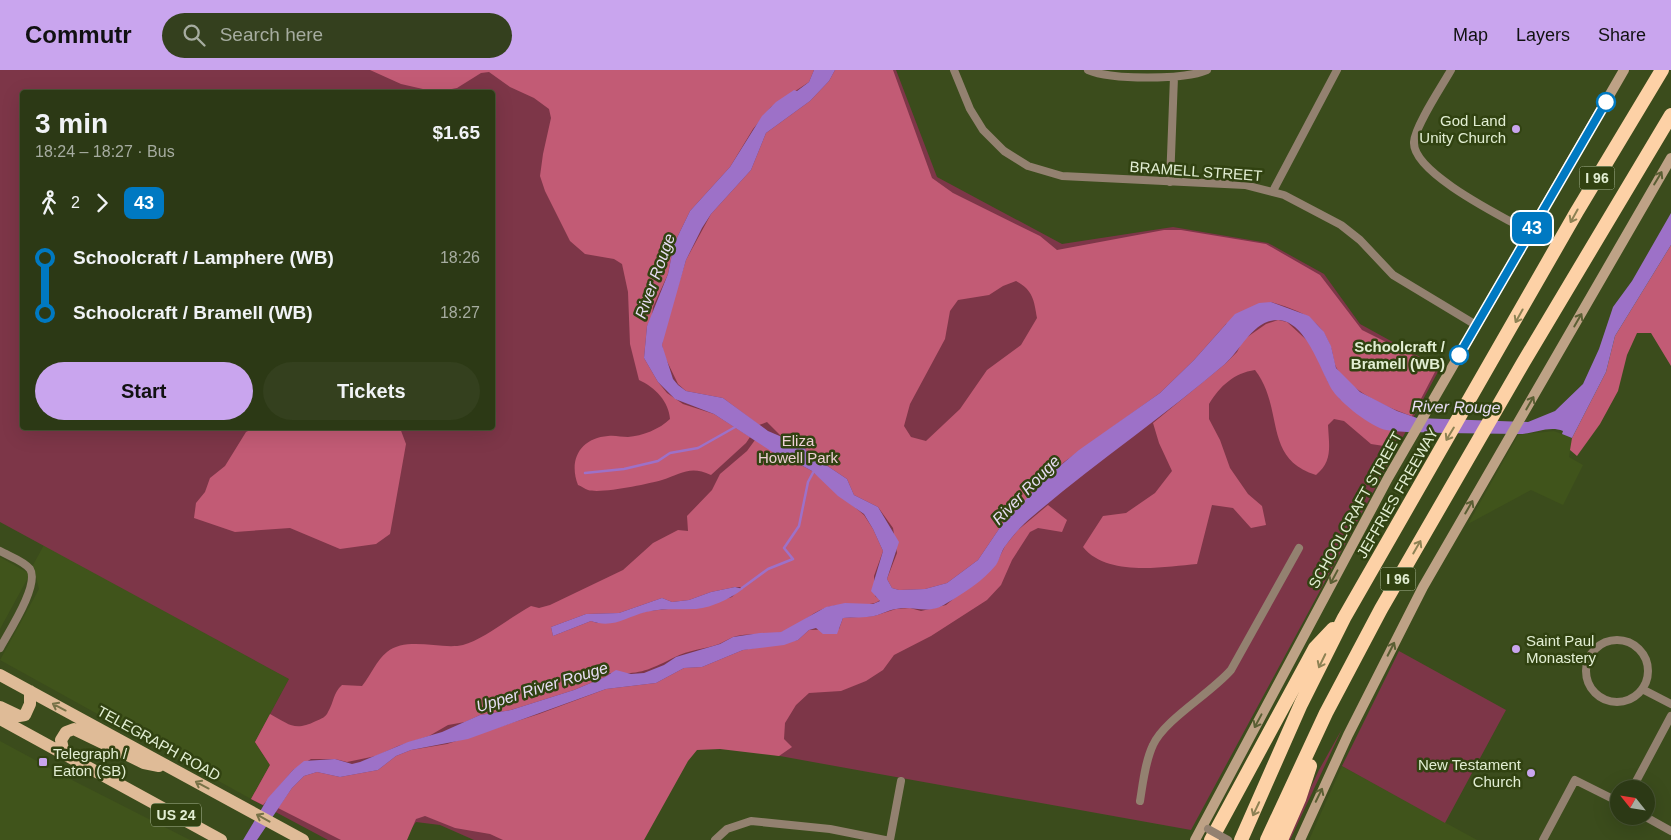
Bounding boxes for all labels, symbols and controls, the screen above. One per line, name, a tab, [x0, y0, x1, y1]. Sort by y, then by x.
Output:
search box	[162, 13, 512, 58]
text: Commutr	[25, 21, 132, 48]
icon: search	[180, 21, 208, 49]
text: Search here	[220, 24, 323, 45]
text: Map	[1453, 25, 1488, 45]
text: Layers	[1516, 25, 1570, 45]
text: Share	[1598, 25, 1646, 45]
unlabelled marker	[1596, 92, 1616, 112]
text: 3 min	[35, 108, 108, 139]
place label: God Land Unity Church	[1419, 112, 1506, 146]
text: $1.65	[432, 122, 480, 143]
marker: God Land Unity Church	[1510, 123, 1522, 135]
text: 18:24 – 18:27 · Bus	[35, 143, 175, 160]
street label: BRAMELL STREET	[1129, 158, 1263, 184]
road number: I 96	[1580, 166, 1614, 190]
one-way arrow	[1653, 172, 1663, 186]
icon: walk	[35, 189, 63, 217]
icon: forward	[88, 189, 116, 217]
text: 43	[134, 193, 154, 213]
text: 2	[71, 194, 80, 211]
one-way arrow	[1569, 209, 1579, 223]
line badge: 43	[1510, 212, 1554, 244]
text: 43	[1522, 218, 1542, 238]
water label: River Rouge	[632, 231, 678, 321]
text: Schoolcraft / Lamphere (WB)	[73, 247, 334, 268]
text: 18:26	[440, 249, 480, 266]
text: Schoolcraft / Bramell (WB)	[73, 302, 313, 323]
text: 18:27	[440, 304, 480, 321]
one-way arrow	[1513, 308, 1523, 323]
one-way arrow	[1573, 313, 1583, 328]
place label: Schoolcraft / Bramell (WB)	[1351, 338, 1446, 372]
marker: Schoolcraft / Bramell (WB)	[1449, 345, 1469, 365]
button: Start	[35, 362, 253, 420]
button: Tickets	[263, 362, 480, 420]
one-way arrow	[1525, 396, 1535, 410]
water label: River Rouge	[1411, 398, 1501, 416]
street label: JEFFRIES FREEWAY	[1353, 425, 1441, 561]
one-way arrow	[1444, 426, 1454, 440]
street label: SCHOOLCRAFT STREET	[1305, 429, 1405, 591]
park label: Eliza Howell Park	[758, 432, 839, 466]
water label: River Rouge	[989, 452, 1063, 528]
one-way arrow	[1464, 499, 1474, 514]
one-way arrow	[1412, 540, 1422, 555]
road number: I 96	[1380, 568, 1416, 590]
one-way arrow	[1329, 570, 1339, 585]
place label: Saint Paul Monastery	[1526, 632, 1597, 666]
one-way arrow	[1387, 642, 1396, 657]
marker: Saint Paul Monastery	[1510, 643, 1522, 655]
one-way arrow	[1317, 653, 1326, 668]
water label: Upper River Rouge	[474, 659, 610, 715]
one-way arrow	[52, 702, 67, 712]
street label: TELEGRAPH ROAD	[94, 702, 224, 784]
one-way arrow	[1253, 713, 1262, 728]
place label: Telegraph / Eaton (SB)	[53, 745, 128, 779]
marker: Telegraph / Eaton (SB)	[37, 756, 49, 768]
place label: New Testament Church	[1418, 756, 1522, 790]
marker: New Testament Church	[1525, 767, 1537, 779]
one-way arrow	[195, 780, 210, 789]
north arrow	[1610, 780, 1655, 825]
map controls	[1610, 780, 1655, 825]
one-way arrow	[1315, 788, 1325, 803]
one-way arrow	[1250, 801, 1260, 816]
road number: US 24	[151, 804, 201, 826]
one-way arrow	[256, 813, 271, 823]

